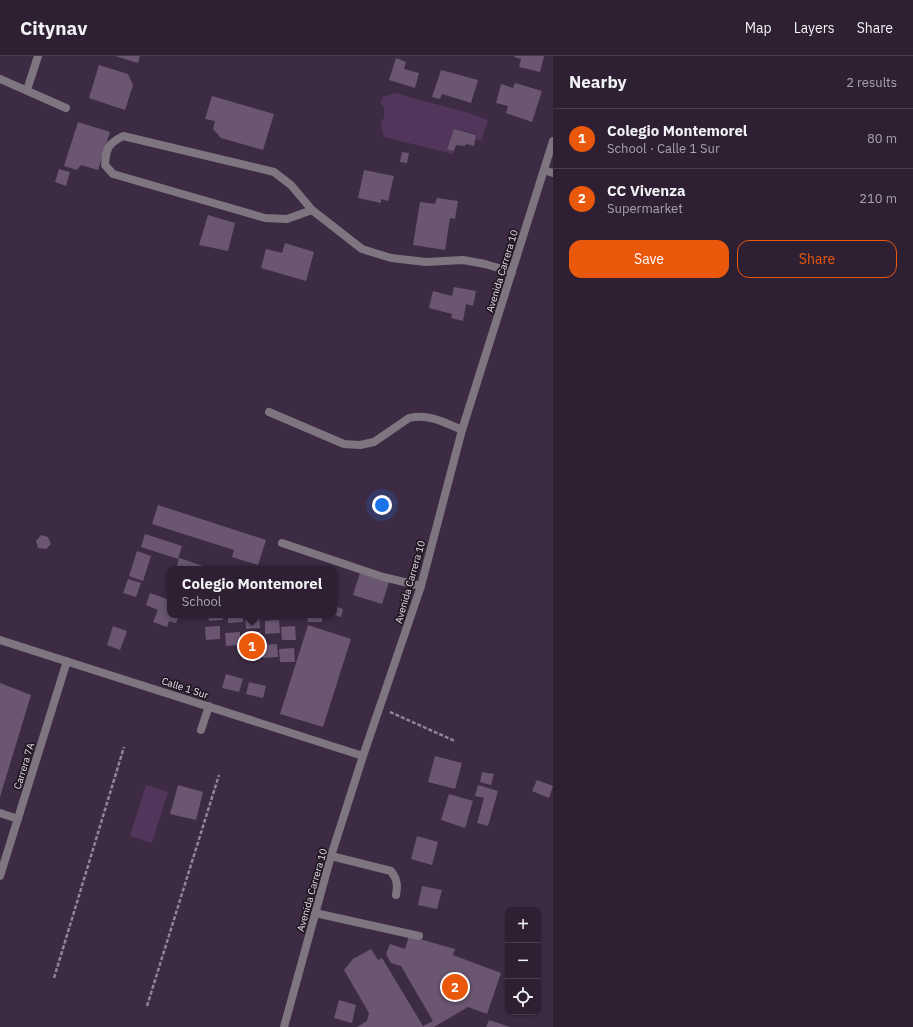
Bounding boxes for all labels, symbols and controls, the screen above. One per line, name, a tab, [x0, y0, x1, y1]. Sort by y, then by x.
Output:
text: Citynav	[20, 16, 87, 40]
text: Map	[745, 19, 772, 37]
text: Layers	[794, 19, 835, 37]
text: Share	[857, 19, 893, 37]
text: Nearby	[569, 71, 627, 93]
text: 2 results	[846, 74, 897, 91]
text: Colegio Montemorel	[607, 121, 747, 140]
text: 1	[578, 130, 586, 147]
text: 80 m	[867, 130, 897, 147]
text: School · Calle 1 Sur	[607, 140, 720, 157]
text: CC Vivenza	[607, 181, 686, 200]
text: 2	[578, 190, 586, 207]
text: 210 m	[859, 190, 897, 207]
text: Supermarket	[607, 200, 683, 217]
street label: Avenida Carrera 10	[483, 228, 521, 314]
button: Save	[569, 240, 729, 278]
button: Share	[737, 240, 897, 278]
your location	[372, 495, 392, 515]
street label: Avenida Carrera 10	[392, 539, 428, 625]
popup	[167, 566, 337, 618]
text: Colegio Montemorel	[182, 574, 322, 593]
text: School	[182, 593, 221, 610]
pin: 1	[239, 631, 265, 661]
street label: Calle 1 Sur	[160, 674, 210, 702]
street label: Carrera 7A	[11, 741, 37, 791]
street label: Avenida Carrera 10	[294, 847, 330, 933]
map controls	[505, 907, 541, 1015]
button: +	[505, 907, 541, 943]
button: −	[505, 943, 541, 979]
pin: 2	[442, 972, 468, 1002]
button: locate	[505, 979, 541, 1015]

